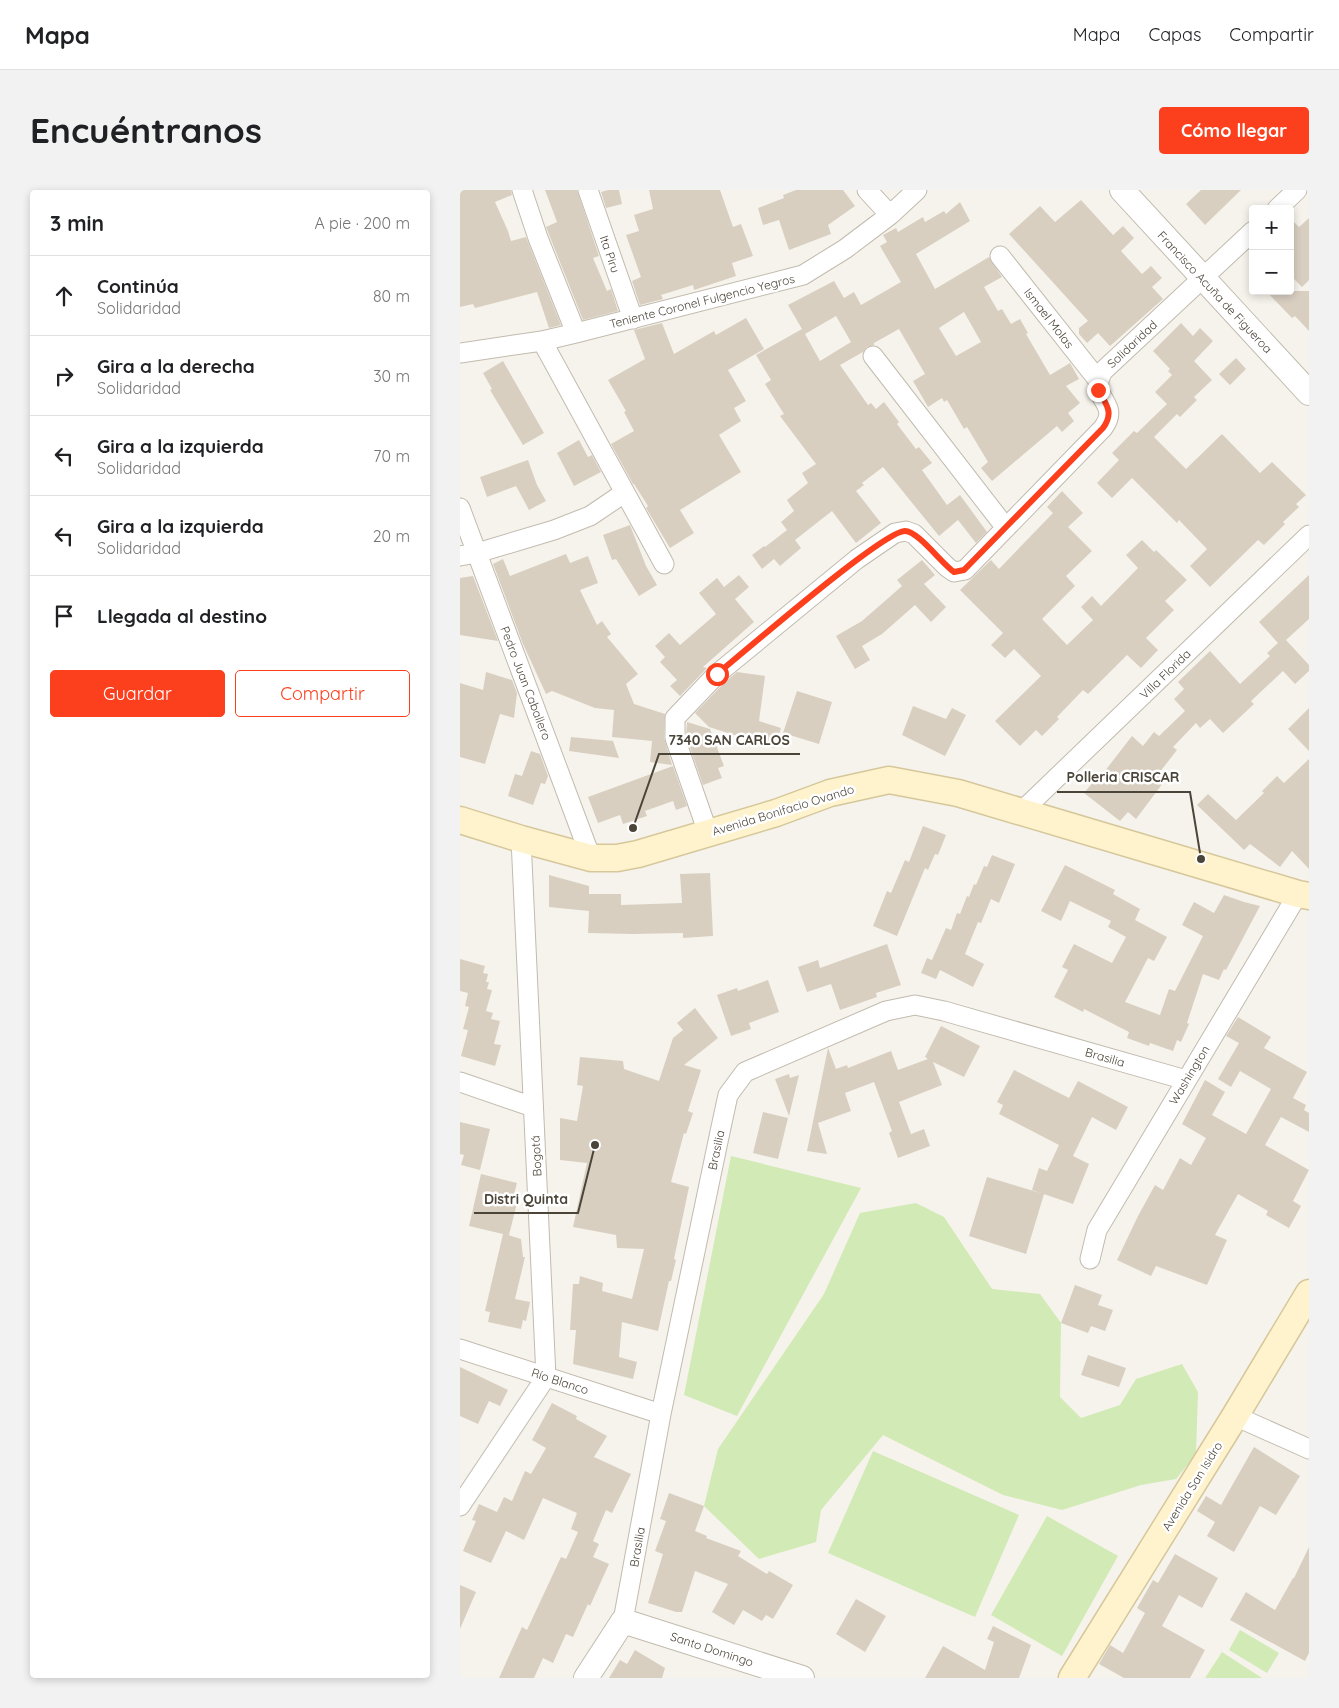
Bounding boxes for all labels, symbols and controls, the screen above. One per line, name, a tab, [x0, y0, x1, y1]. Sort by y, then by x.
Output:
text: Mapa	[25, 20, 90, 50]
text: Mapa	[1073, 23, 1120, 46]
text: Capas	[1148, 23, 1201, 46]
text: Compartir	[1229, 23, 1314, 46]
button: Cómo llegar	[1159, 107, 1309, 154]
text: Encuéntranos	[30, 108, 262, 152]
map controls	[1249, 205, 1294, 295]
button: +	[1249, 205, 1294, 250]
text: 3 min	[50, 210, 104, 236]
text: A pie · 200 m	[314, 213, 410, 233]
street label: Francisco Acuña de Figueroa	[1154, 228, 1276, 356]
street label: Ita Piru	[597, 233, 623, 275]
button: −	[1249, 250, 1294, 295]
street label: Teniente Coronel Fulgencio Yegros	[608, 271, 797, 331]
text: Continúa	[97, 274, 179, 298]
icon: ahead	[50, 282, 78, 310]
street label: Ismael Molas	[1021, 285, 1077, 351]
text: 80 m	[373, 286, 410, 306]
text: Solidaridad	[97, 298, 181, 318]
street label: Solidaridad	[1104, 317, 1160, 371]
text: Gira a la derecha	[97, 354, 255, 378]
icon: right	[50, 362, 78, 390]
text: 30 m	[373, 366, 410, 386]
text: Solidaridad	[97, 378, 181, 398]
route end	[1087, 379, 1110, 402]
text: Gira a la izquierda	[97, 434, 264, 458]
icon: left	[50, 442, 78, 470]
text: 70 m	[373, 446, 410, 466]
text: Solidaridad	[97, 458, 181, 478]
text: Gira a la izquierda	[97, 514, 264, 538]
icon: left	[50, 522, 78, 550]
text: 20 m	[373, 526, 410, 546]
text: Solidaridad	[97, 538, 181, 558]
icon: arrive	[50, 602, 78, 630]
text: Llegada al destino	[97, 604, 267, 628]
street label: Pedro Juan Caballero	[497, 624, 555, 742]
street label: Villa Florida	[1136, 646, 1194, 702]
route start	[706, 663, 729, 686]
button: Guardar	[50, 670, 225, 717]
button: Compartir	[235, 670, 410, 717]
callout: 7340 SAN CARLOS	[659, 725, 800, 754]
text: 7340 SAN CARLOS	[668, 731, 790, 749]
callout: Polleria CRISCAR	[1057, 763, 1190, 792]
text: Polleria CRISCAR	[1067, 768, 1180, 786]
street label: Avenida Bonifacio Ovando	[710, 781, 856, 839]
street label: Washington	[1165, 1043, 1213, 1107]
street label: Brasilia	[1084, 1044, 1126, 1070]
street label: Brasilia	[704, 1129, 728, 1171]
street label: Bogotá	[527, 1135, 545, 1177]
callout: Distri Quinta	[474, 1184, 578, 1213]
text: Distri Quinta	[484, 1190, 568, 1208]
street label: Río Blanco	[529, 1365, 591, 1397]
street label: Avenida San Isidro	[1159, 1439, 1225, 1533]
street label: Brasilia	[626, 1526, 648, 1568]
street label: Santo Domingo	[669, 1629, 755, 1669]

